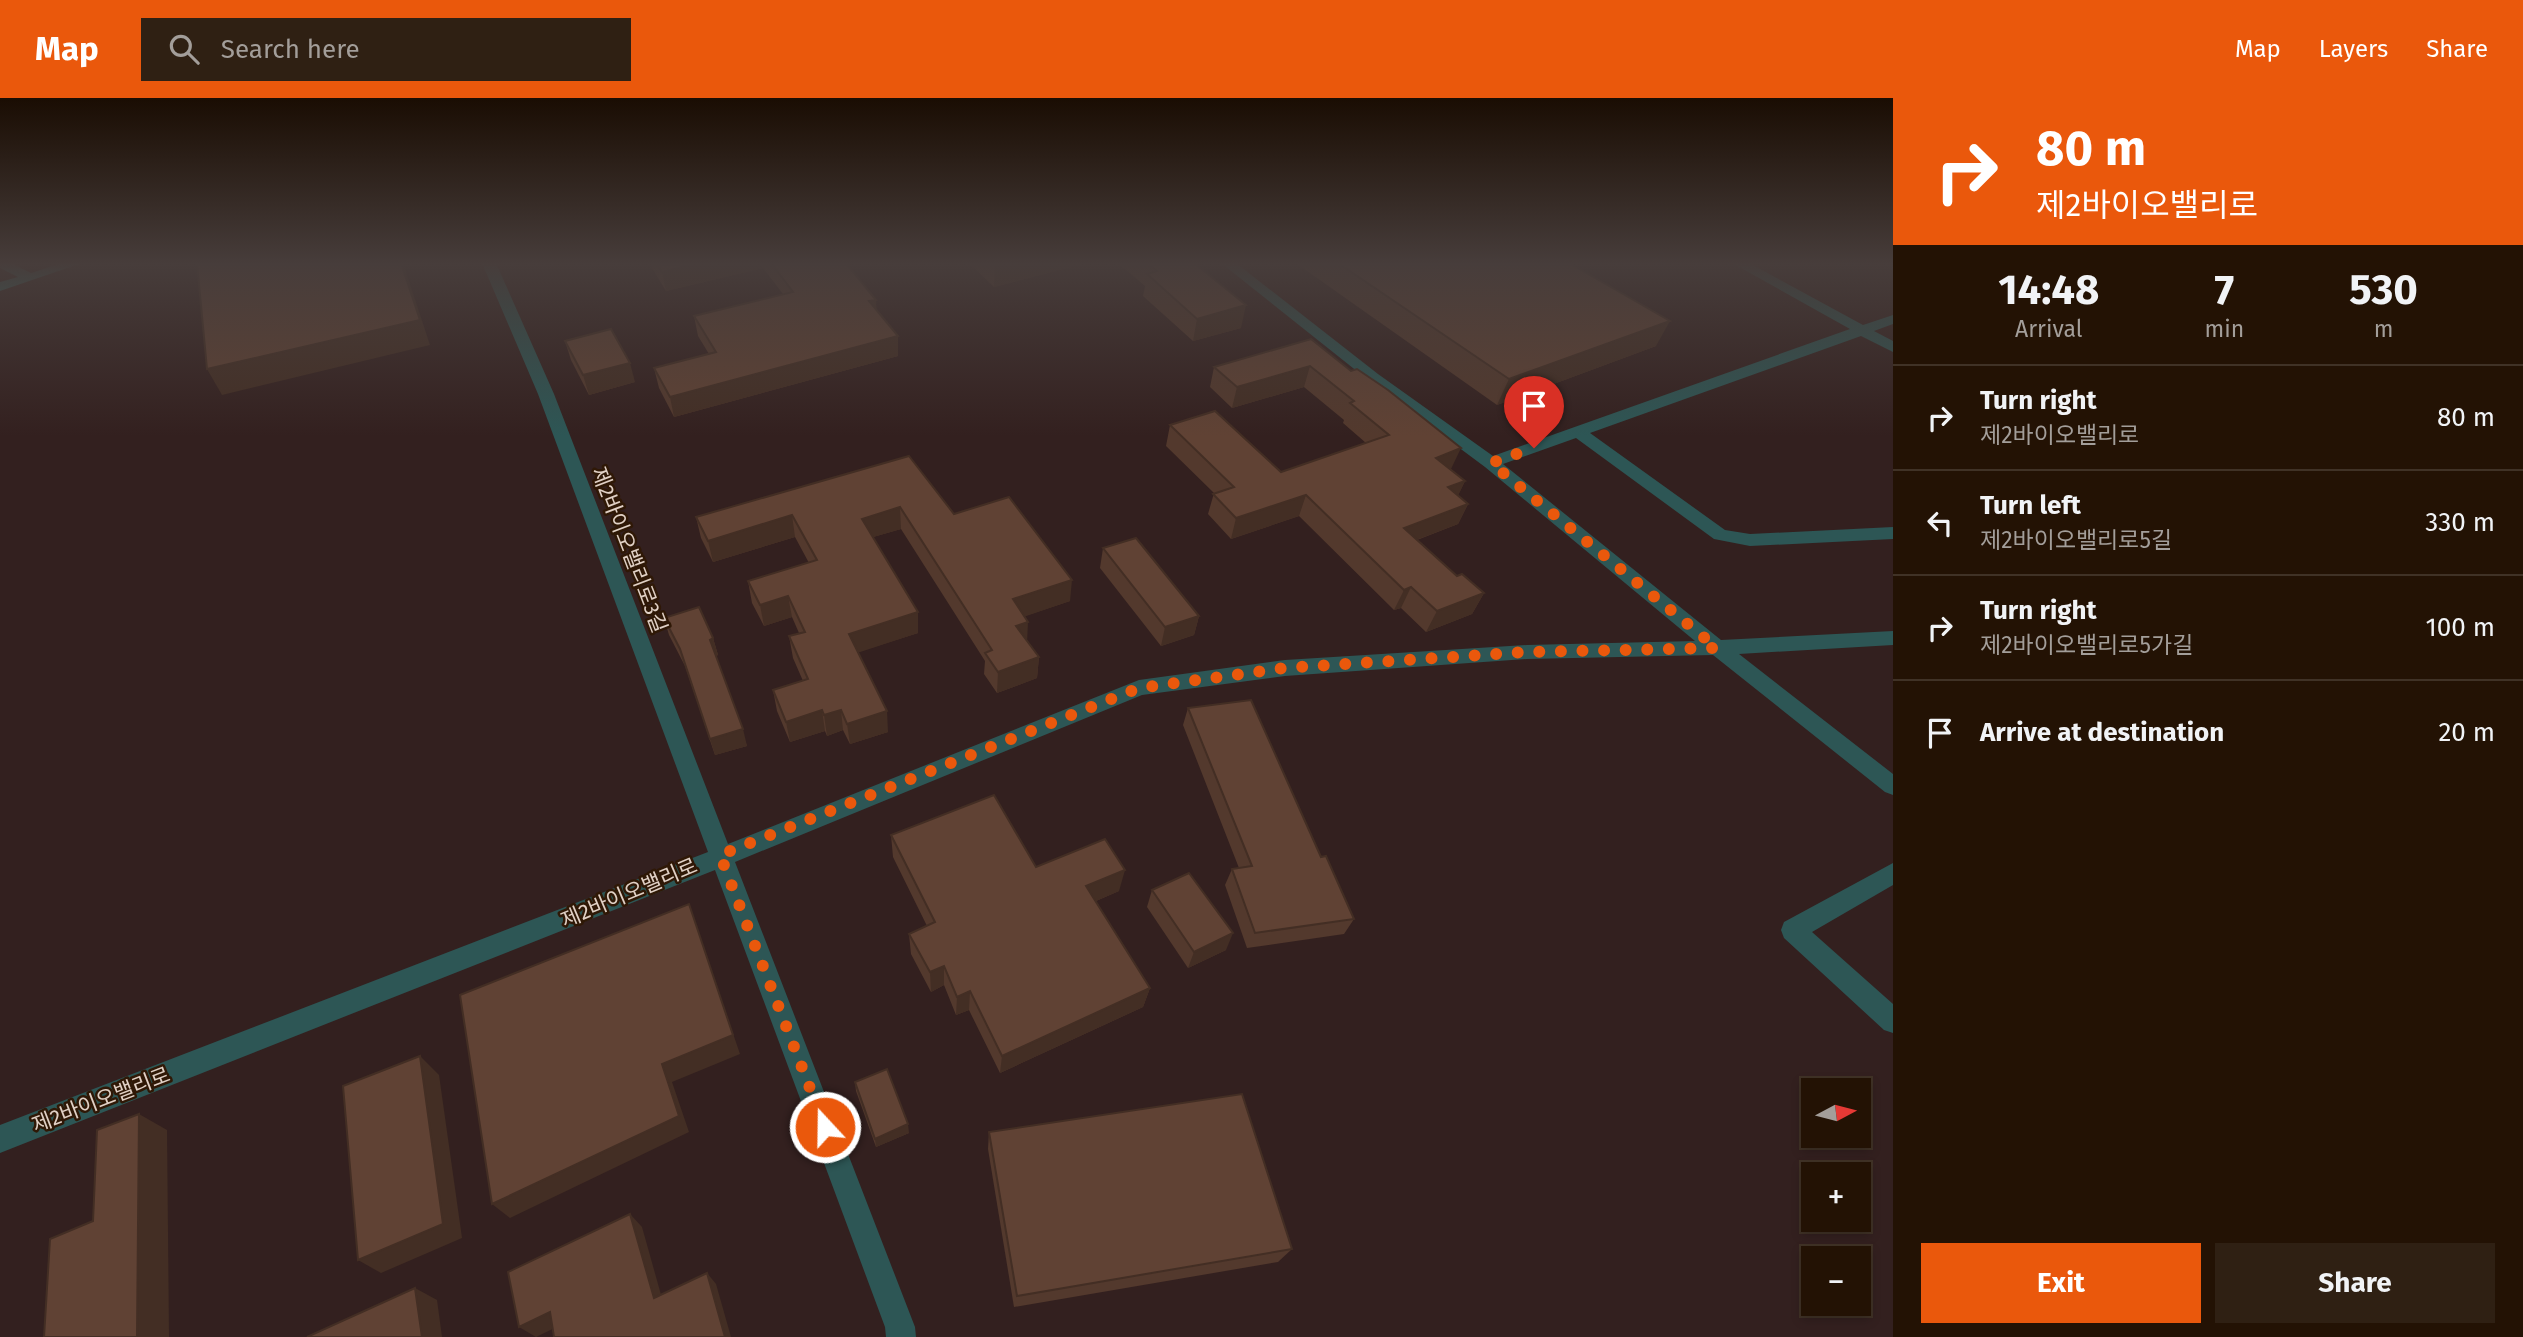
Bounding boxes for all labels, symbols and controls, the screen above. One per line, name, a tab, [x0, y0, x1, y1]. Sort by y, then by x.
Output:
search box	[141, 18, 631, 81]
text: Map	[35, 29, 99, 69]
icon: search	[165, 30, 203, 68]
text: Search here	[221, 34, 360, 65]
text: Map	[2235, 35, 2281, 63]
text: Layers	[2319, 35, 2388, 63]
text: Share	[2426, 35, 2488, 63]
text: 80 m	[2036, 119, 2146, 178]
icon: right	[1921, 126, 2012, 217]
text: 제2바이오밸리로	[2036, 186, 2258, 224]
text: 14:48	[1998, 265, 2099, 315]
text: 7	[2215, 265, 2234, 315]
text: 530	[2349, 265, 2418, 315]
text: Arrival	[2015, 315, 2082, 343]
text: min	[2204, 315, 2244, 343]
text: m	[2374, 315, 2393, 343]
pin	[1504, 376, 1564, 448]
text: Turn right	[1980, 385, 2097, 416]
icon: arrive	[1515, 387, 1553, 425]
icon: right	[1921, 399, 1959, 437]
text: 80 m	[2437, 402, 2495, 433]
text: 제2바이오밸리로	[1980, 421, 2140, 449]
street label: 제2바이오밸리로3길	[585, 463, 673, 637]
text: Turn left	[1980, 490, 2081, 521]
icon: left	[1921, 504, 1959, 542]
text: 330 m	[2425, 507, 2495, 538]
text: 제2바이오밸리로5길	[1980, 526, 2172, 554]
text: Turn right	[1980, 595, 2097, 626]
icon: right	[1921, 609, 1959, 647]
text: 100 m	[2426, 612, 2495, 643]
text: 제2바이오밸리로5가길	[1980, 631, 2193, 659]
icon: arrive	[1921, 714, 1959, 752]
text: Arrive at destination	[1980, 717, 2224, 748]
text: 20 m	[2438, 717, 2495, 748]
street label: 제2바이오밸리로	[557, 853, 701, 933]
street label: 제2바이오밸리로	[28, 1062, 174, 1138]
north arrow	[1801, 1078, 1871, 1148]
map controls	[1801, 1078, 1871, 1316]
position arrow	[788, 1090, 862, 1164]
button: +	[1801, 1162, 1871, 1232]
button: Exit	[1921, 1243, 2201, 1323]
button: Share	[2215, 1243, 2495, 1323]
button: −	[1801, 1246, 1871, 1316]

